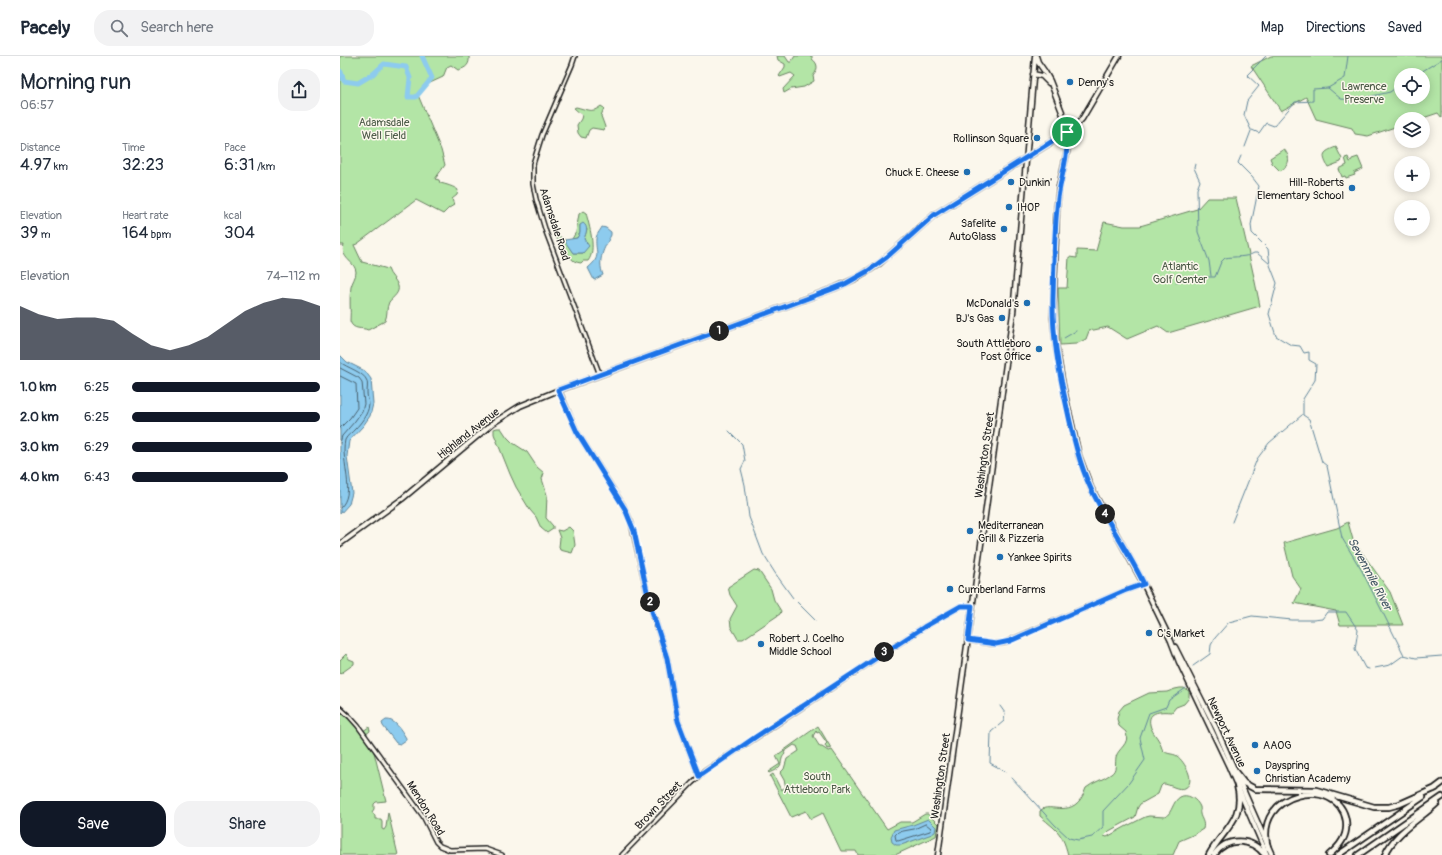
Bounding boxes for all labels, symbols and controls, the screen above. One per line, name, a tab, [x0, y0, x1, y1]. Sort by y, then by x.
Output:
search box	[94, 10, 374, 46]
text: Pacely	[20, 16, 70, 40]
icon: search	[108, 17, 130, 39]
text: Search here	[140, 18, 213, 37]
text: Map	[1261, 19, 1284, 36]
text: Directions	[1306, 19, 1365, 36]
text: Saved	[1387, 19, 1422, 36]
text: Morning run	[20, 68, 131, 96]
map controls	[1394, 68, 1430, 236]
button: locate	[1394, 68, 1430, 104]
button: share	[278, 69, 320, 111]
place label: Denny's	[1078, 76, 1114, 89]
marker: Denny's	[1065, 77, 1075, 87]
park label: Lawrence Preserve	[1342, 80, 1387, 106]
text: 06:57	[20, 97, 54, 113]
button: layers	[1394, 112, 1430, 148]
pin	[1050, 115, 1084, 149]
park label: Adamsdale Well Field	[359, 116, 410, 142]
icon: arrive	[1056, 121, 1078, 143]
place label: Rollinson Square	[953, 132, 1030, 145]
marker: Rollinson Square	[1032, 133, 1042, 143]
text: Distance	[20, 141, 60, 154]
text: Time	[122, 141, 145, 154]
text: Pace	[224, 141, 246, 154]
text: 4.97	[20, 154, 51, 175]
text: 32:23	[122, 154, 164, 175]
text: 6:31	[224, 154, 255, 175]
button: +	[1394, 156, 1430, 192]
text: km	[51, 160, 68, 173]
text: /km	[255, 160, 275, 173]
place label: Chuck E. Cheese	[885, 166, 960, 179]
marker: Chuck E. Cheese	[962, 167, 972, 177]
place label: Dunkin'	[1019, 176, 1052, 189]
place label: Hill-Roberts Elementary School	[1257, 176, 1344, 202]
marker: Dunkin'	[1006, 177, 1016, 187]
marker: Hill-Roberts Elementary School	[1347, 183, 1357, 193]
street label: Adamsdale Road	[537, 186, 572, 262]
button: −	[1394, 200, 1430, 236]
place label: IHOP	[1017, 201, 1040, 214]
marker: IHOP	[1004, 202, 1014, 212]
text: Elevation	[20, 209, 62, 222]
text: Heart rate	[122, 209, 168, 222]
text: kcal	[224, 209, 242, 222]
place label: Safelite AutoGlass	[949, 217, 997, 243]
text: 39	[20, 222, 38, 243]
text: 164	[122, 222, 148, 243]
text: 304	[224, 222, 255, 243]
marker: Safelite AutoGlass	[999, 224, 1009, 234]
text: m	[38, 228, 50, 241]
text: bpm	[148, 228, 171, 241]
park label: Atlantic Golf Center	[1153, 260, 1207, 286]
text: Elevation	[20, 268, 70, 284]
text: 74–112 m	[266, 268, 320, 284]
place label: McDonald's	[966, 297, 1019, 310]
marker: McDonald's	[1022, 298, 1032, 308]
place label: BJ's Gas	[956, 312, 994, 325]
marker: BJ's Gas	[997, 313, 1007, 323]
pin: 1	[709, 321, 729, 341]
text: 1	[717, 324, 721, 337]
place label: South Attleboro Post Office	[956, 337, 1032, 363]
marker: South Attleboro Post Office	[1034, 344, 1044, 354]
text: 1.0 km	[20, 379, 57, 395]
text: 6:25	[84, 379, 109, 395]
street label: Highland Avenue	[435, 405, 502, 462]
text: 2.0 km	[20, 409, 59, 425]
text: 6:25	[84, 409, 109, 425]
street label: Washington Street	[972, 411, 997, 499]
text: 3.0 km	[20, 439, 59, 455]
text: 6:29	[84, 439, 109, 455]
text: 4.0 km	[20, 469, 59, 485]
text: 6:43	[84, 469, 110, 485]
pin: 4	[1095, 504, 1115, 524]
text: 4	[1102, 507, 1108, 520]
place label: Mediterranean Grill & Pizzeria	[978, 519, 1044, 545]
marker: Mediterranean Grill & Pizzeria	[965, 526, 975, 536]
water label: Sevenmile River	[1344, 535, 1396, 615]
place label: Yankee Spirits	[1007, 551, 1072, 564]
marker: Yankee Spirits	[995, 552, 1005, 562]
place label: Cumberland Farms	[958, 583, 1046, 596]
marker: Cumberland Farms	[945, 584, 955, 594]
pin: 2	[640, 592, 660, 612]
text: 2	[647, 595, 653, 608]
place label: C's Market	[1157, 627, 1205, 640]
marker: C's Market	[1144, 628, 1154, 638]
place label: Robert J. Coelho Middle School	[769, 632, 844, 658]
marker: Robert J. Coelho Middle School	[756, 639, 766, 649]
pin: 3	[874, 642, 894, 662]
text: 3	[881, 645, 887, 658]
street label: Newport Avenue	[1205, 695, 1249, 770]
street label: Washington Street	[928, 732, 953, 820]
place label: AAOG	[1263, 739, 1292, 752]
marker: AAOG	[1250, 740, 1260, 750]
place label: Dayspring Christian Academy	[1265, 759, 1351, 785]
marker: Dayspring Christian Academy	[1252, 766, 1262, 776]
park label: South Attleboro Park	[784, 770, 851, 796]
street label: Brown Street	[632, 778, 685, 832]
street label: Mendon Road	[404, 779, 447, 838]
button: Save	[20, 801, 166, 847]
button: Share	[174, 801, 320, 847]

